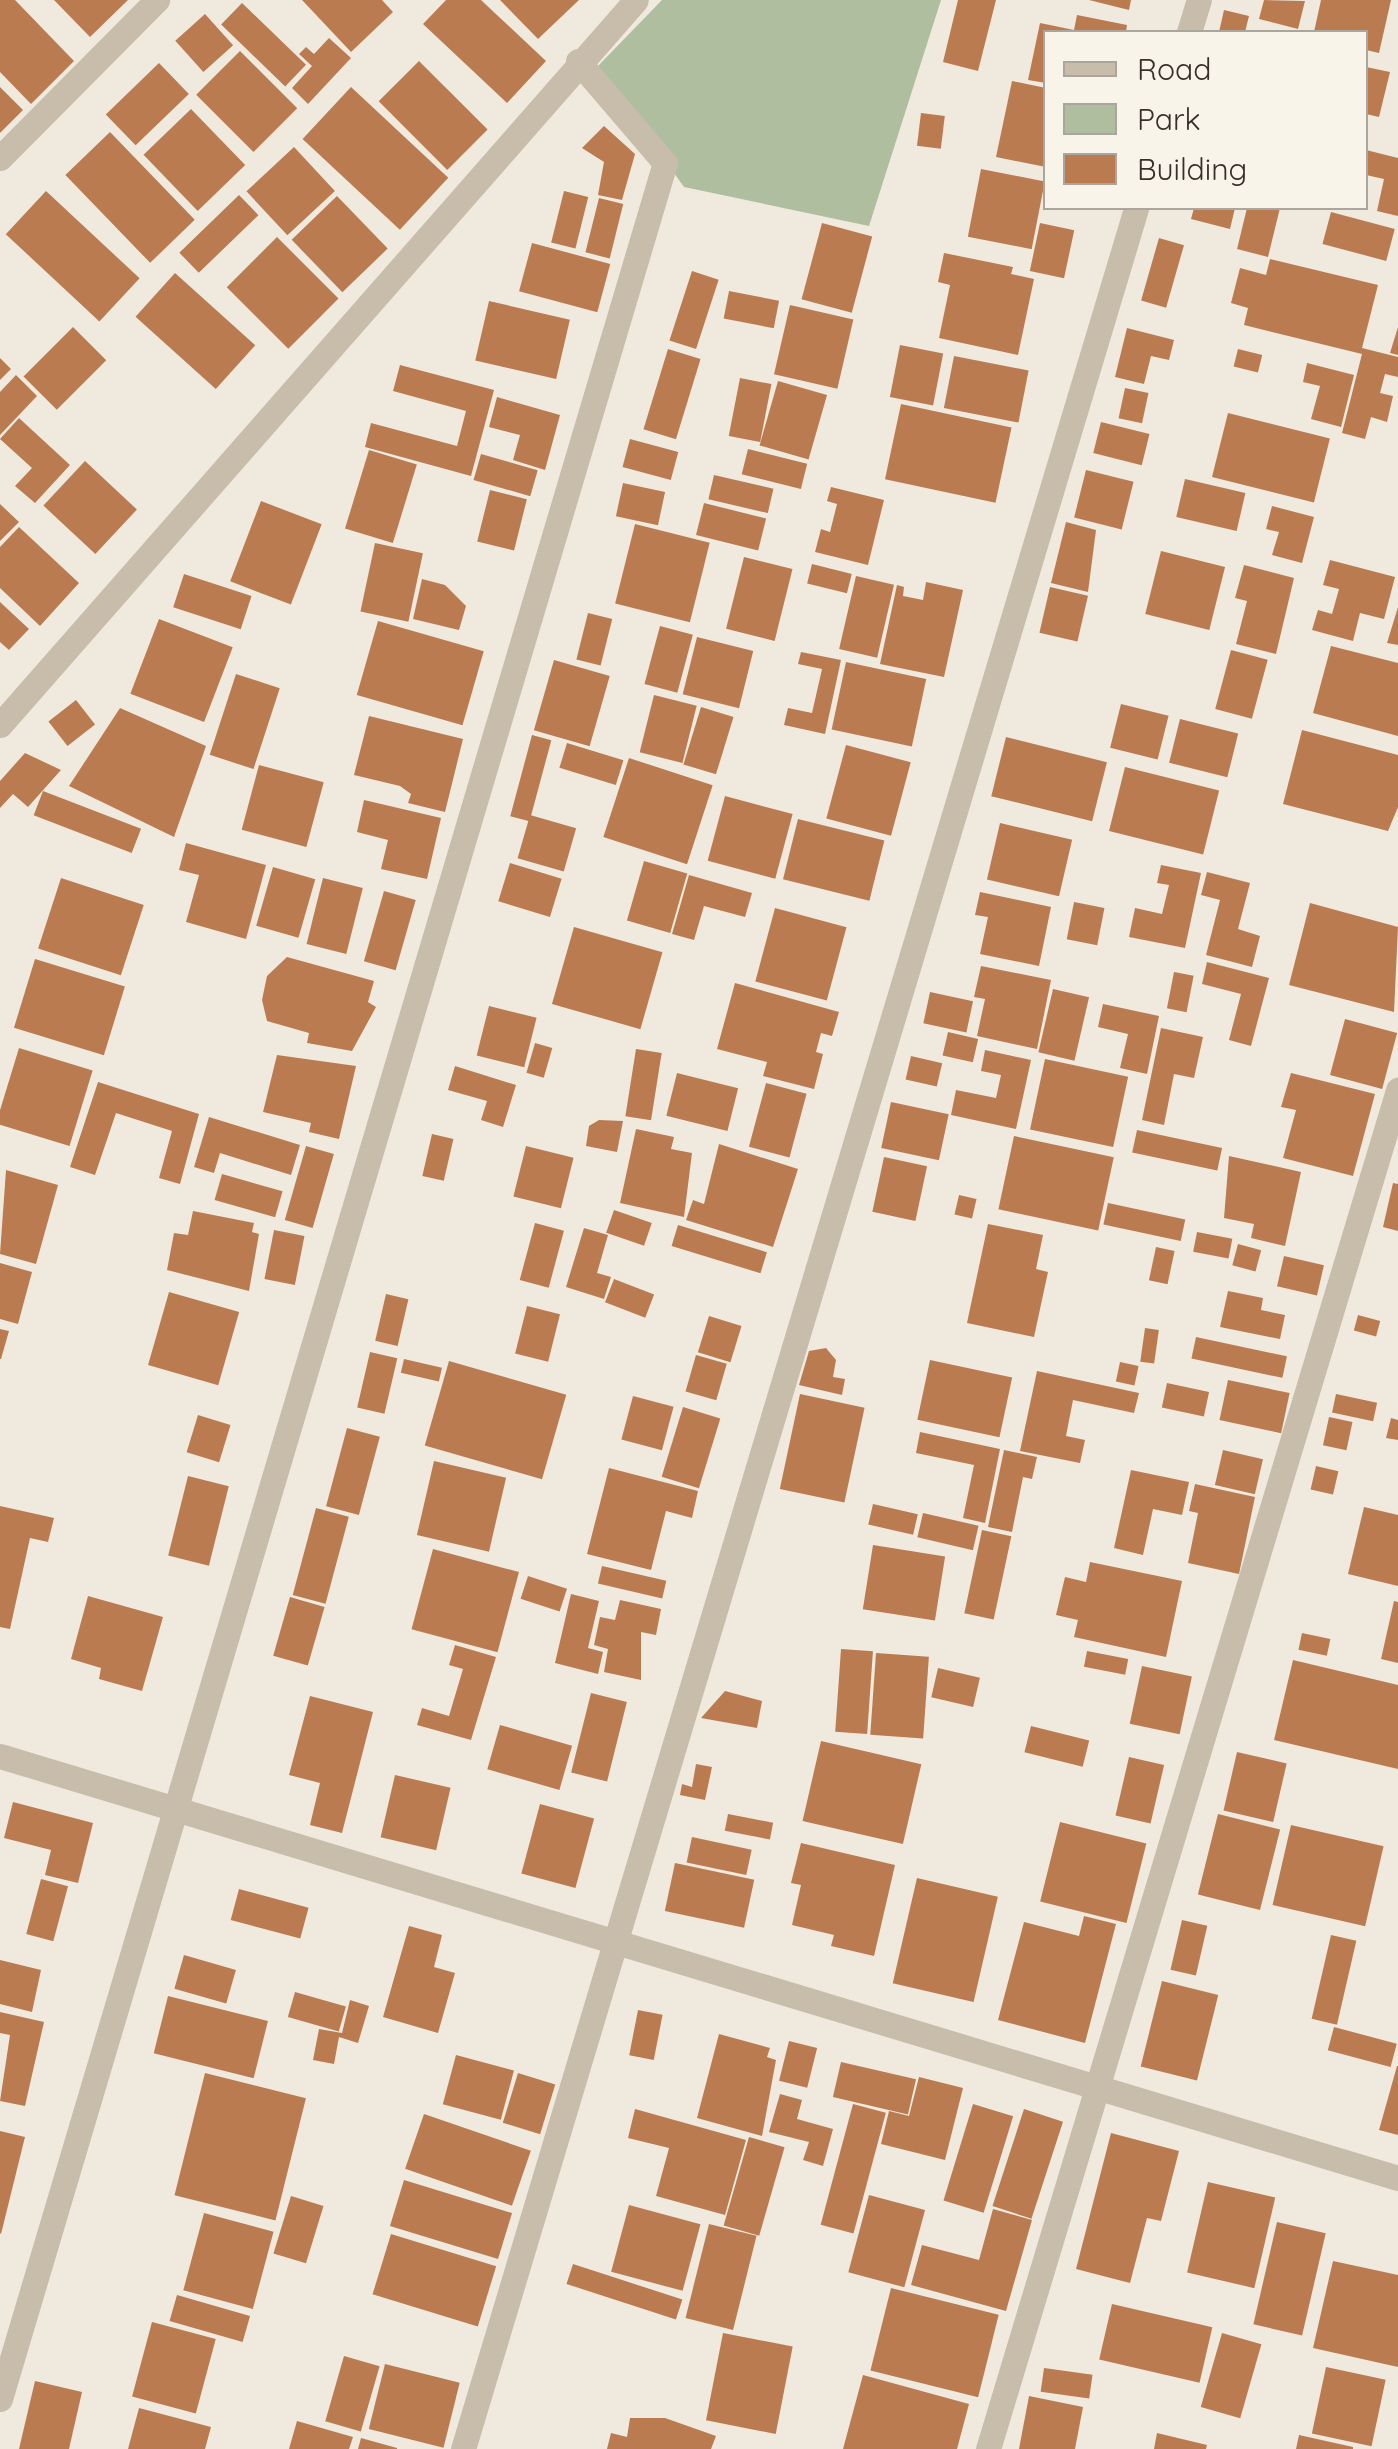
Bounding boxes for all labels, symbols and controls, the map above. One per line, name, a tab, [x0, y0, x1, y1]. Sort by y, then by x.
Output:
legend	[1043, 30, 1368, 210]
text: Road	[1137, 50, 1211, 88]
text: Park	[1137, 100, 1201, 138]
text: Building	[1137, 150, 1247, 188]

